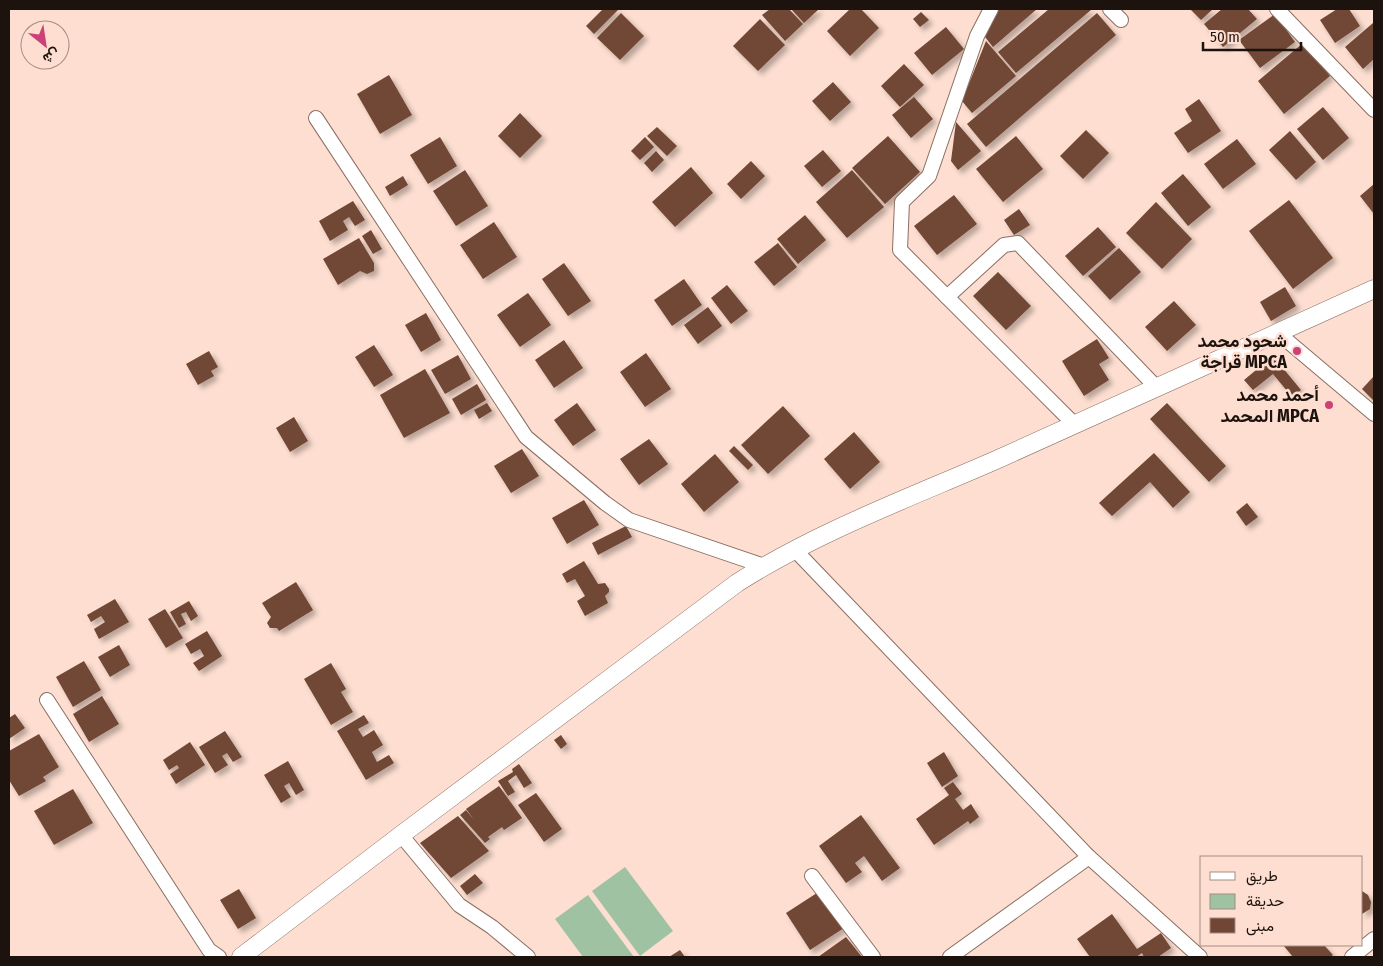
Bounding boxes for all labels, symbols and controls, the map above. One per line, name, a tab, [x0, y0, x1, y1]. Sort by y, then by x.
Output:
north arrow	[20, 20, 70, 70]
scale bar	[1203, 20, 1300, 52]
text: 50 m	[1210, 28, 1240, 46]
text: ش	[40, 44, 63, 67]
place label: شحود محمد قراجة MPCA	[1197, 330, 1287, 373]
marker: شحود محمد قراجة MPCA	[1291, 345, 1303, 357]
place label: أحمد محمد المحمد MPCA	[1221, 384, 1319, 427]
marker: أحمد محمد المحمد MPCA	[1323, 399, 1335, 411]
legend	[1200, 856, 1363, 946]
text: طريق	[1246, 867, 1278, 886]
text: حديقة	[1246, 892, 1284, 910]
text: مبنى	[1246, 917, 1274, 936]

